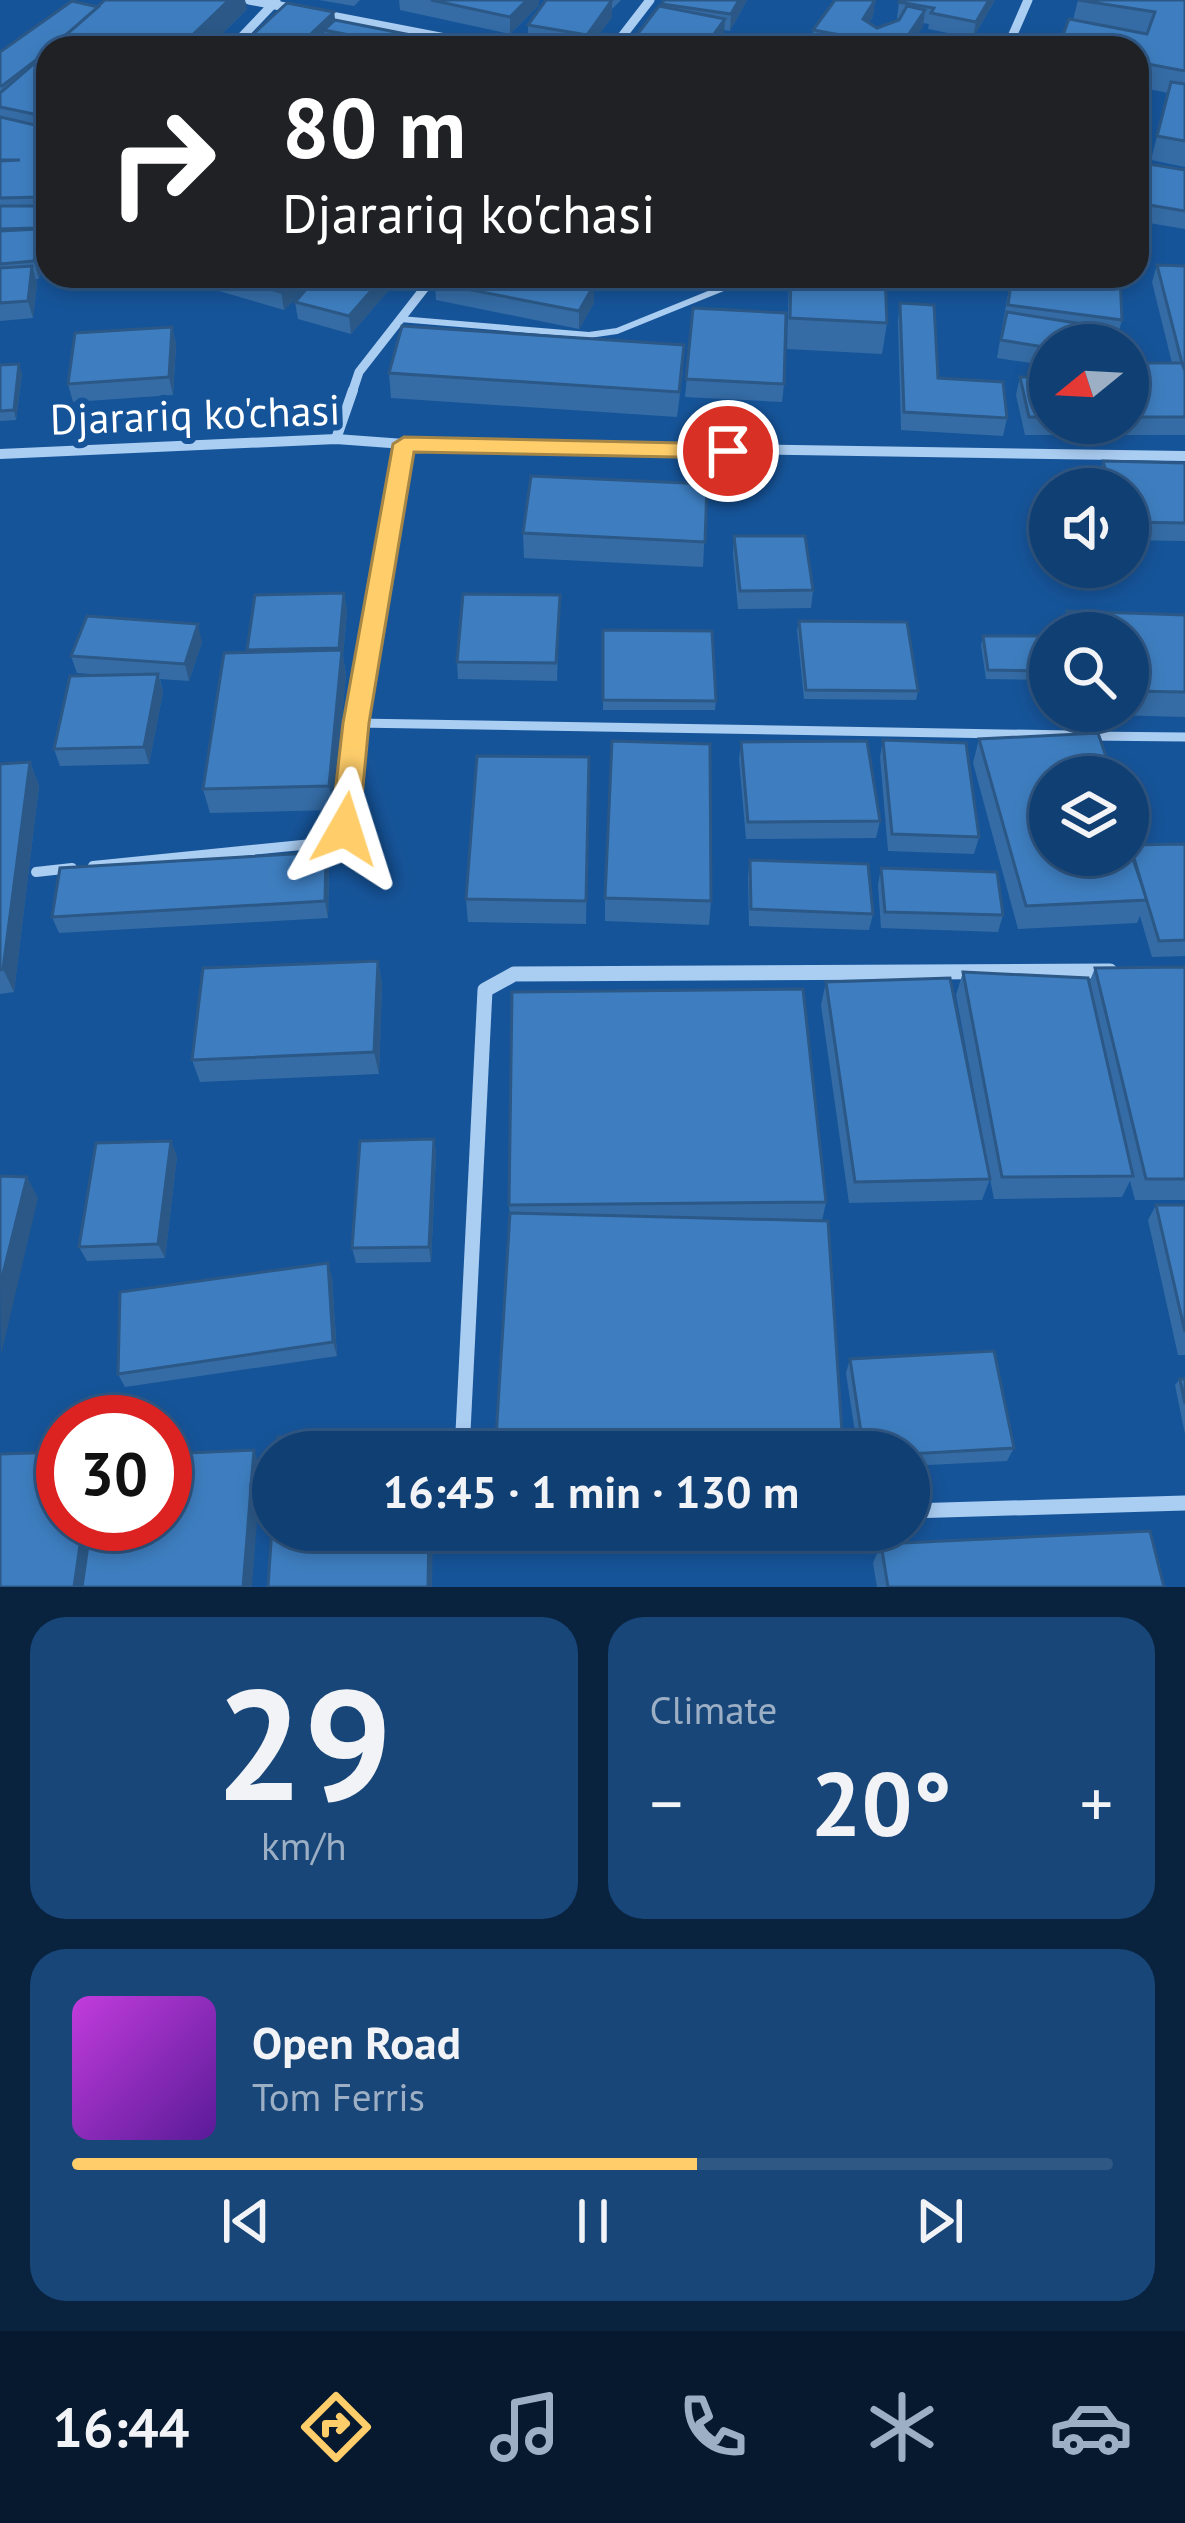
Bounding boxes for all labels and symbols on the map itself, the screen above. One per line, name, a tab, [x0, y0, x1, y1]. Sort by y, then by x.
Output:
north arrow	[1029, 324, 1149, 444]
street label: Djarariq ko'chasi	[49, 381, 341, 447]
pin	[677, 400, 779, 502]
position arrow	[282, 766, 408, 892]
speed limit sign: 30	[36, 1395, 192, 1551]

